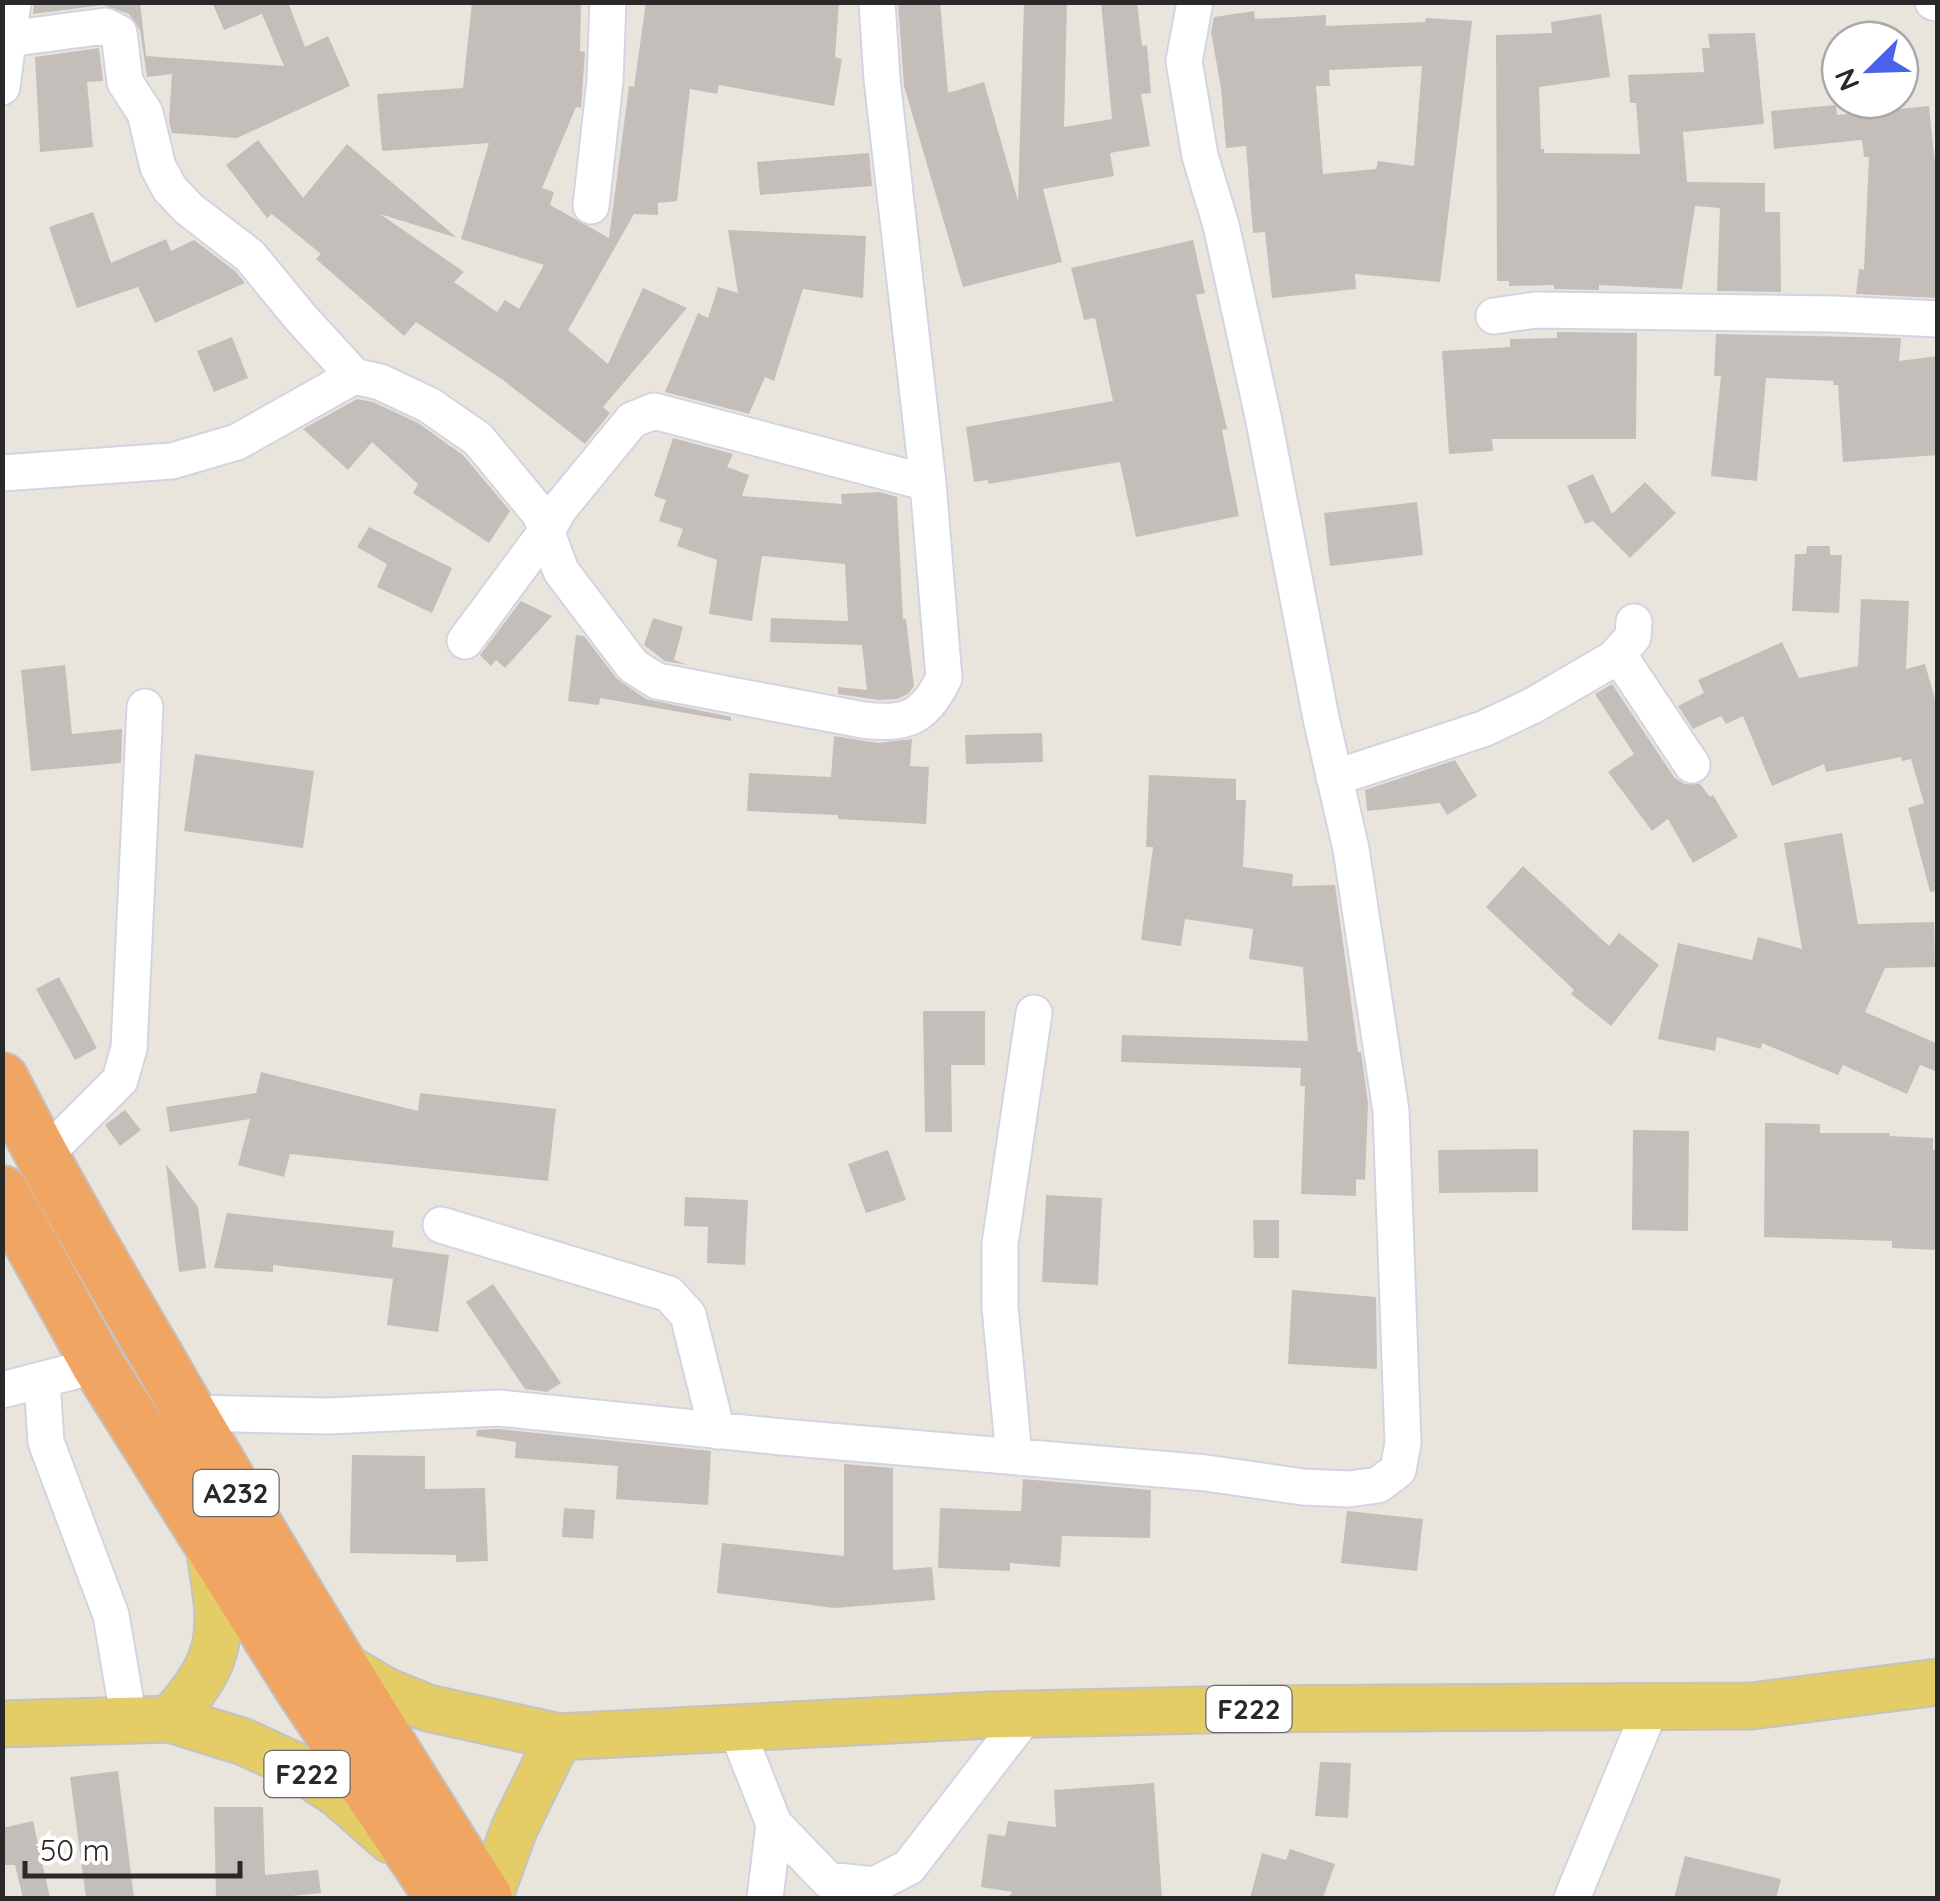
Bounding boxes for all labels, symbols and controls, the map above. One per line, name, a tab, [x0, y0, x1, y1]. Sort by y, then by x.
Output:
north arrow	[1820, 20, 1920, 120]
text: N	[1826, 64, 1867, 96]
road number: A232	[194, 1470, 278, 1516]
road number: F222	[1206, 1686, 1292, 1732]
road number: F222	[264, 1751, 350, 1797]
scale bar	[25, 1816, 240, 1878]
text: 50 m	[40, 1831, 110, 1869]

